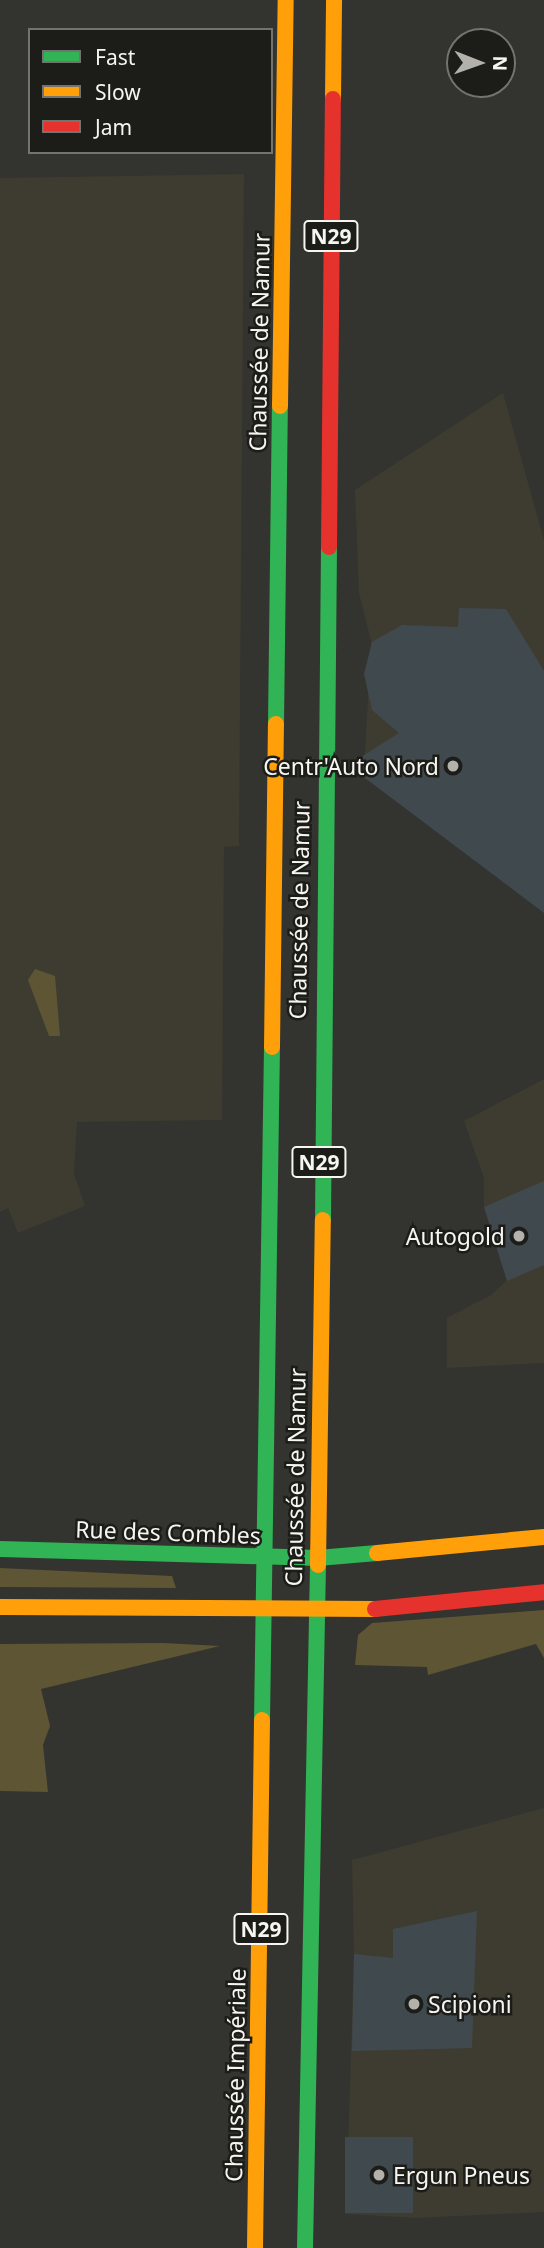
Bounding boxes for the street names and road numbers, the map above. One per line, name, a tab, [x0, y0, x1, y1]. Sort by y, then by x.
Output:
road number: N29	[303, 218, 359, 254]
street label: Chaussée de Namur	[243, 233, 275, 451]
street label: Chaussée de Namur	[283, 801, 315, 1019]
road number: N29	[291, 1144, 347, 1180]
street label: Chaussée de Namur	[279, 1368, 311, 1586]
street label: Rue des Combles	[75, 1515, 261, 1549]
road number: N29	[233, 1912, 289, 1946]
street label: Chaussée Impériale	[219, 1968, 251, 2182]

